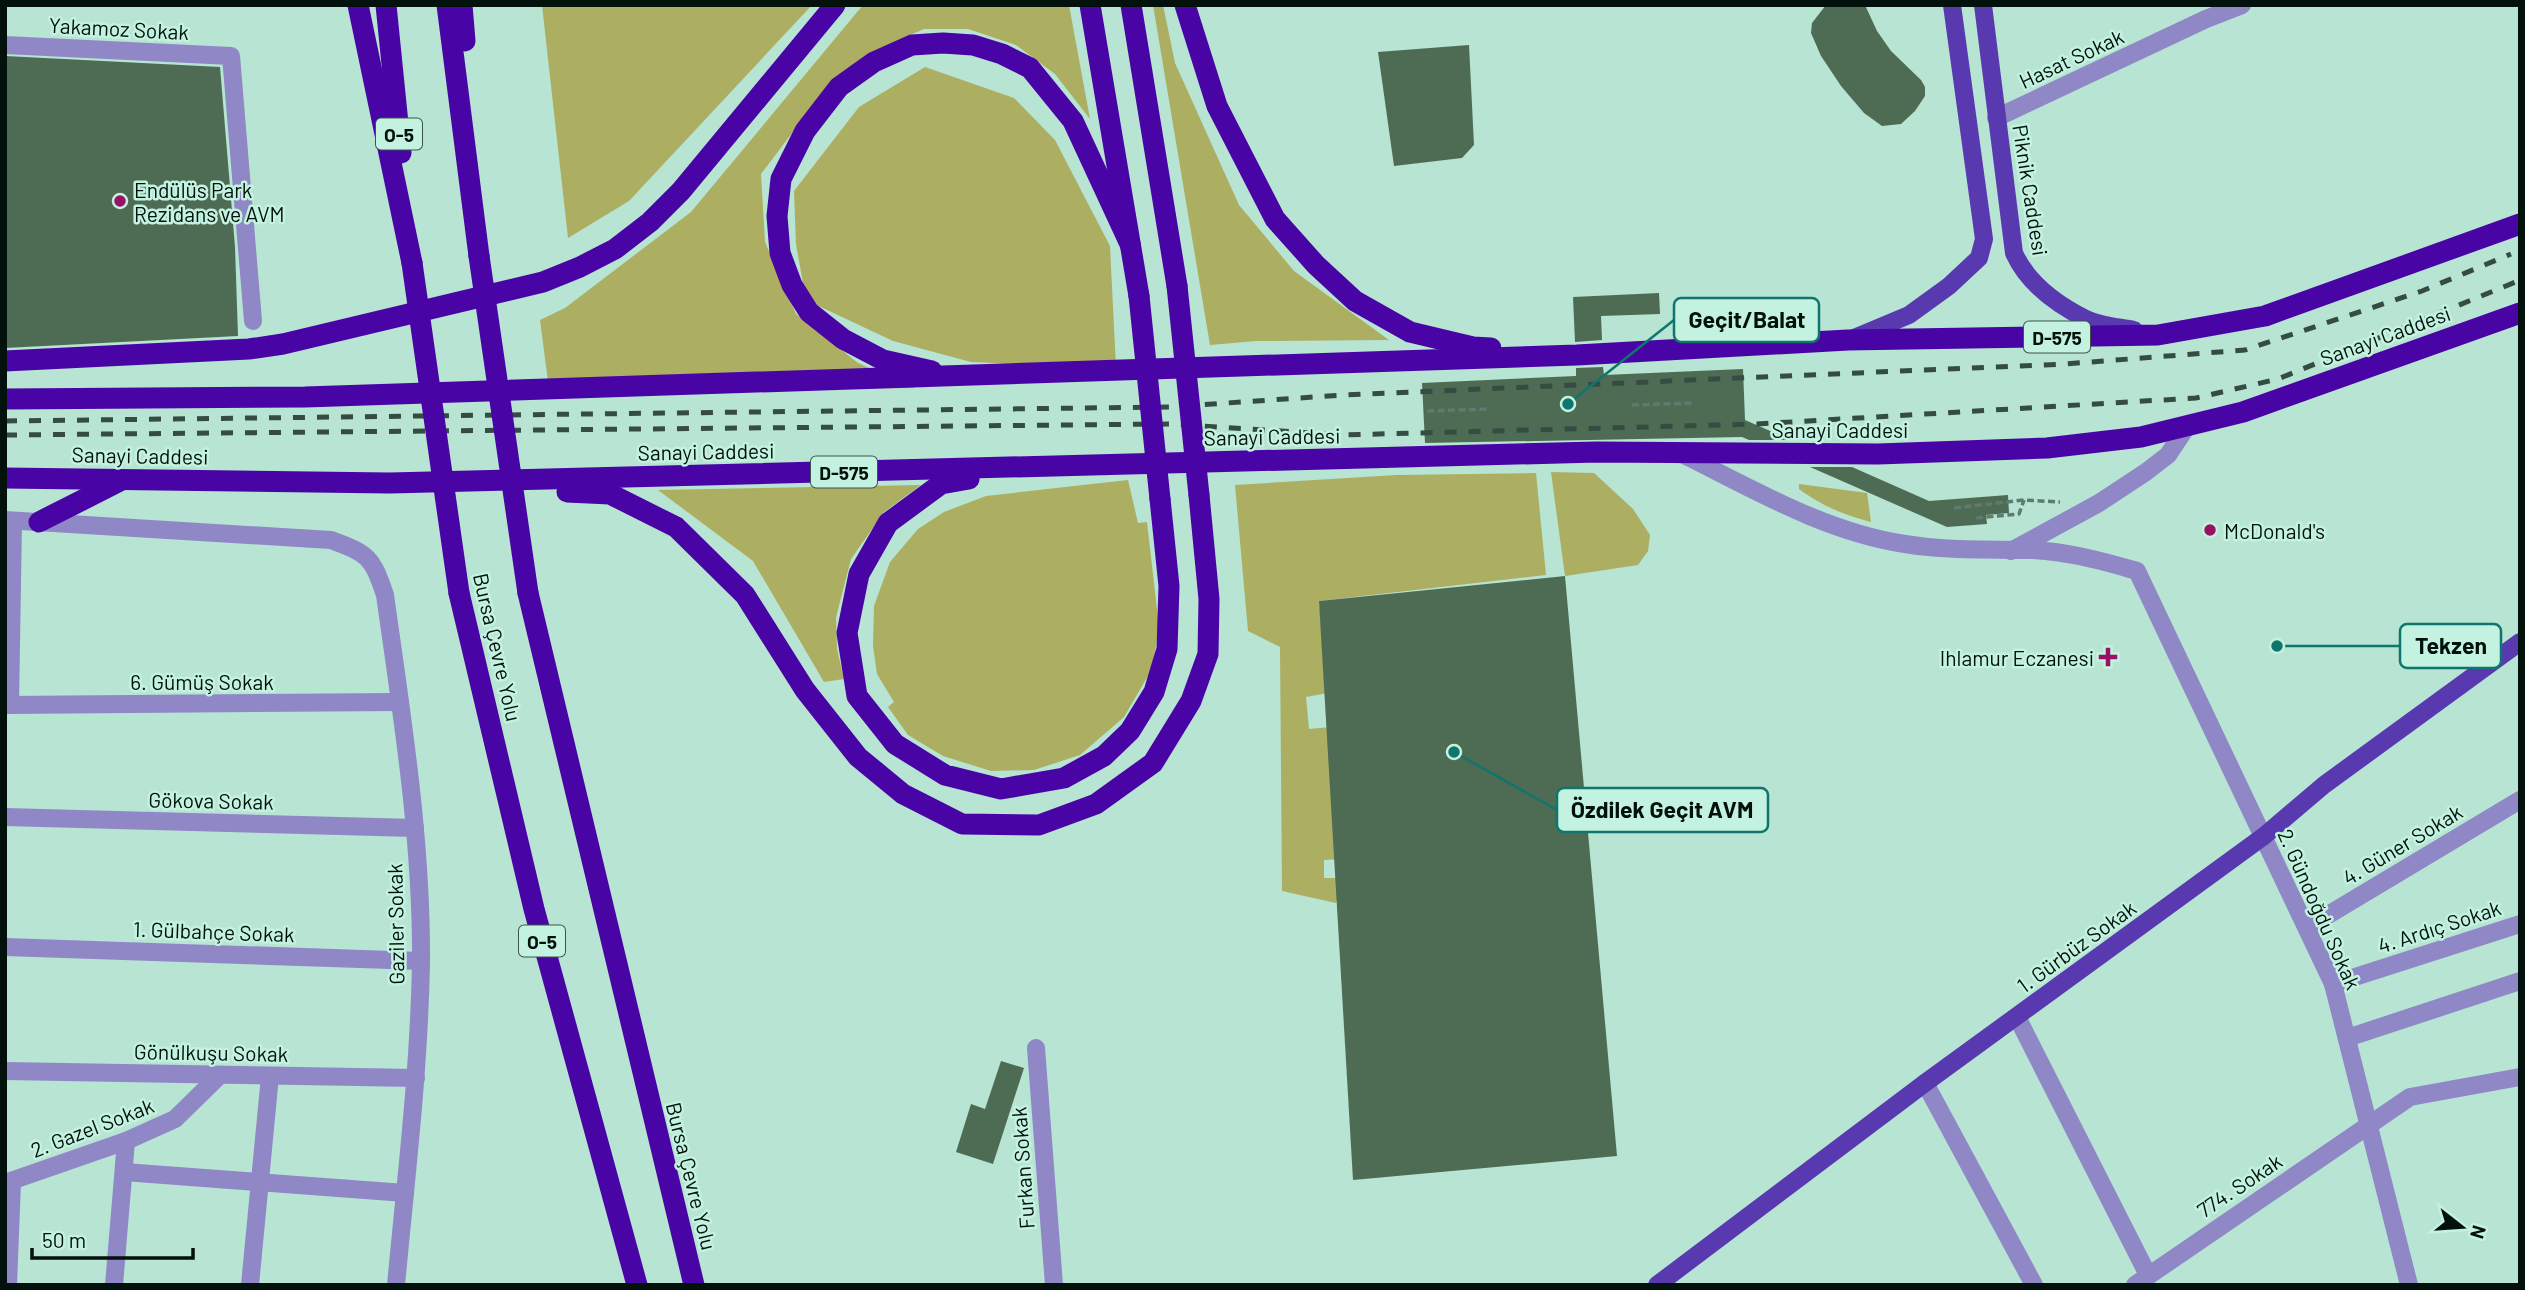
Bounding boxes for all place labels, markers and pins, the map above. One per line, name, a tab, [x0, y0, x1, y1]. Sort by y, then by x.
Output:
place label: Endülüs Park Rezidans ve AVM	[134, 177, 285, 226]
marker: Endülüs Park Rezidans ve AVM	[112, 193, 128, 209]
callout: Geçit/Balat	[1674, 298, 1819, 342]
place label: McDonald's	[2224, 518, 2325, 543]
marker: McDonald's	[2202, 522, 2218, 538]
callout: Tekzen	[2400, 624, 2501, 668]
place label: Ihlamur Eczanesi	[1940, 645, 2094, 670]
marker: Ihlamur Eczanesi	[2100, 649, 2116, 665]
callout: Özdilek Geçit AVM	[1557, 788, 1768, 832]

